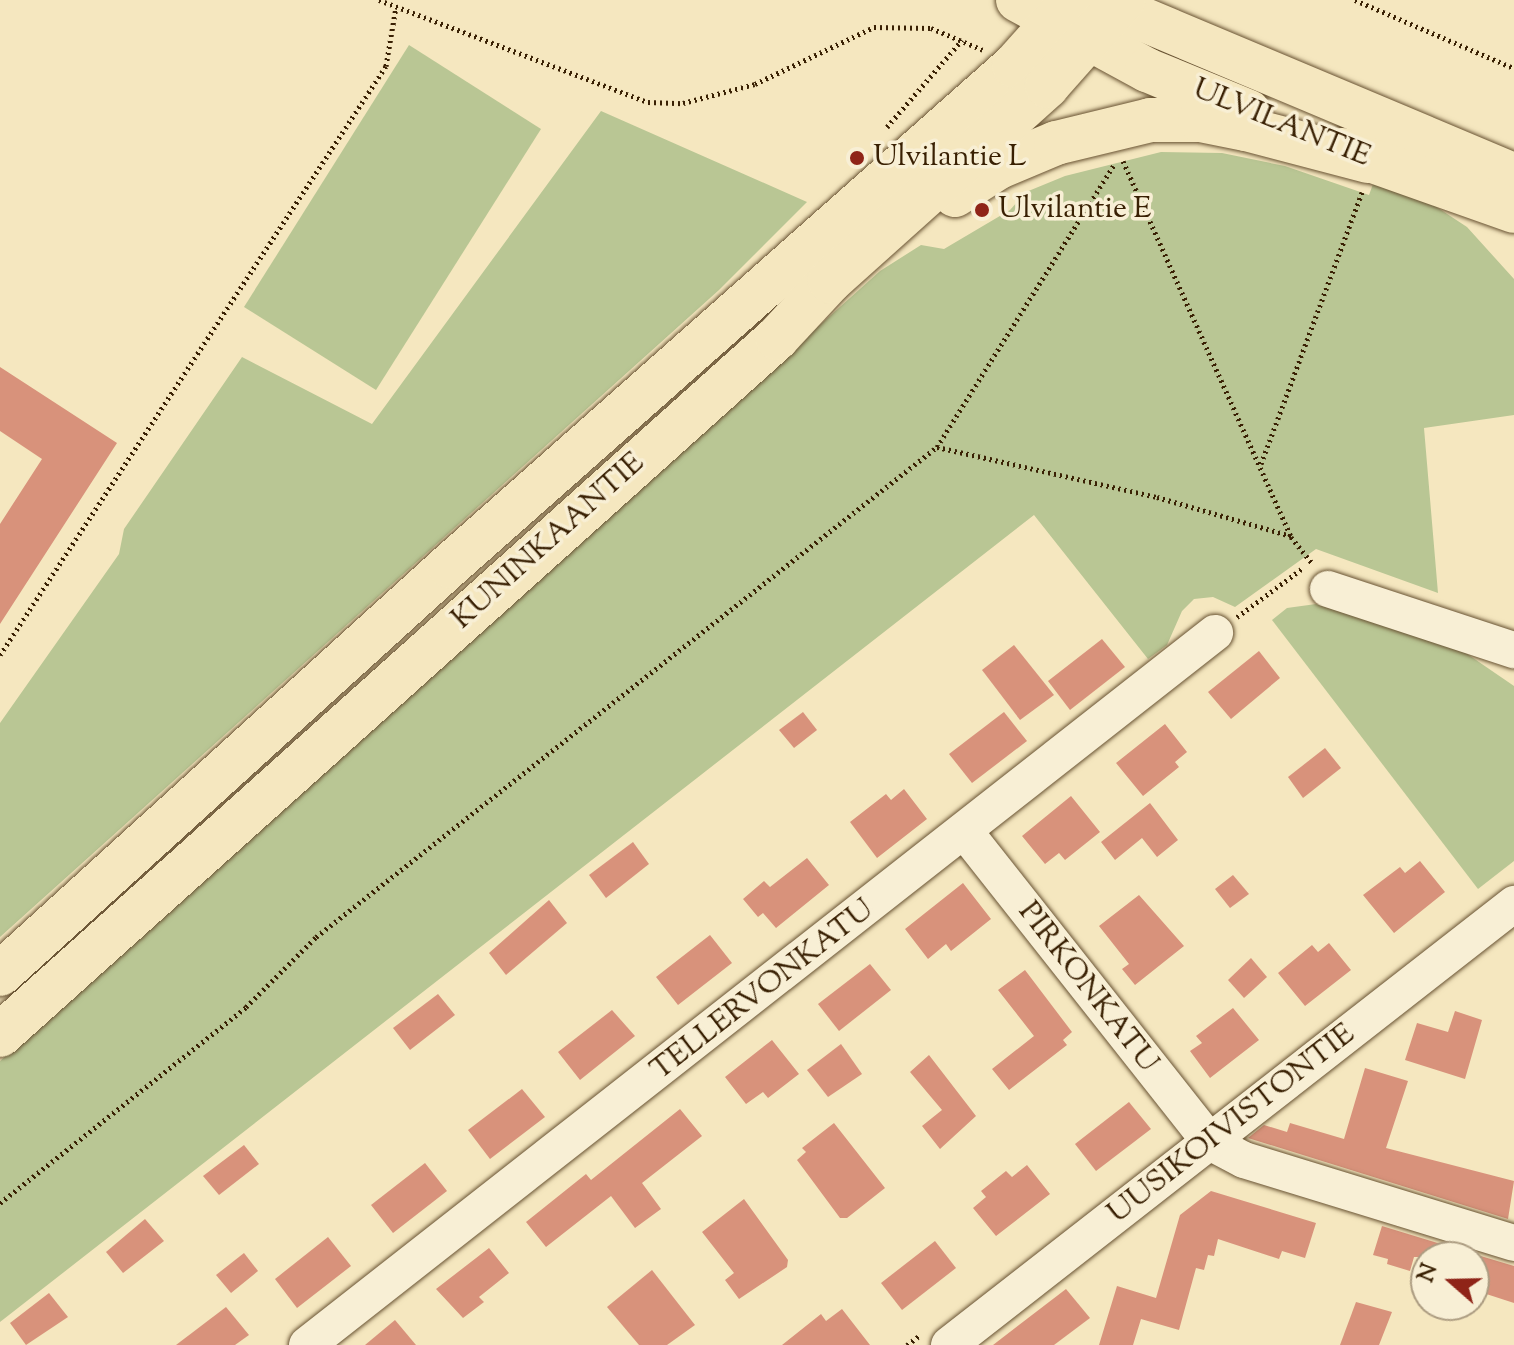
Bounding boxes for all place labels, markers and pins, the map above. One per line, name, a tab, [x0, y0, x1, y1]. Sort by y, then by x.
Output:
place label: Ulvilantie L	[873, 140, 1026, 176]
marker: Ulvilantie L	[848, 149, 866, 167]
place label: Ulvilantie E	[998, 192, 1151, 228]
marker: Ulvilantie E	[973, 201, 991, 219]

